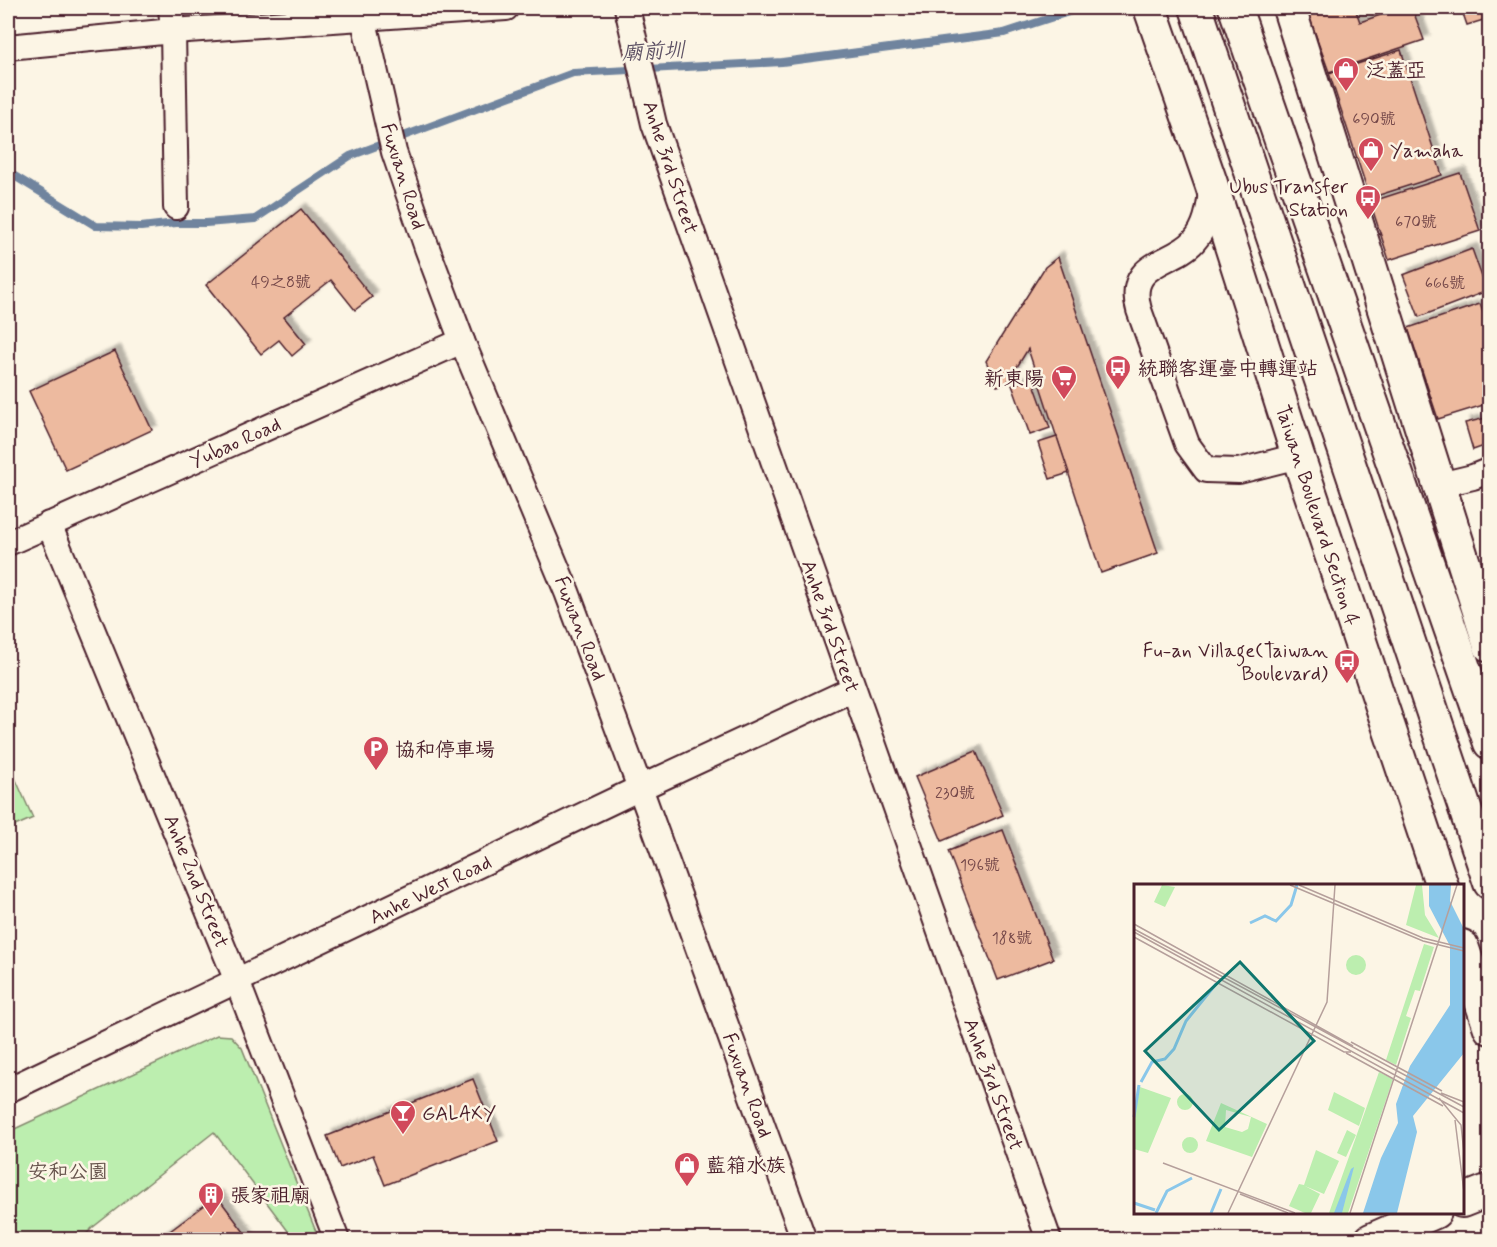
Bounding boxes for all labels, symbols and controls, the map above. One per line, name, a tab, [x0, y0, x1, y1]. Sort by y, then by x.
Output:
water label: 廟前圳	[621, 36, 687, 68]
shop icon: 泛蓋亞	[1331, 55, 1361, 93]
place label: 泛蓋亞	[1366, 58, 1426, 85]
street label: Anhe 3rd Street	[635, 97, 704, 238]
house number: 690號	[1352, 109, 1396, 130]
street label: Fuxuan Road	[374, 120, 432, 233]
shop icon: Yamaha	[1356, 135, 1386, 173]
place label: Yamaha	[1390, 138, 1464, 165]
place label: Ubus Transfer Station	[1229, 174, 1349, 224]
bus stop icon: Ubus Transfer Station	[1353, 183, 1383, 221]
house number: 670號	[1395, 212, 1437, 233]
house number: 49之8號	[251, 272, 311, 293]
house number: 666號	[1425, 273, 1465, 294]
bus stop icon: 統聯客運臺中轉運站	[1103, 353, 1133, 391]
place label: 統聯客運臺中轉運站	[1138, 356, 1318, 383]
supermarket icon: 新東陽	[1049, 363, 1079, 401]
place label: 新東陽	[984, 366, 1044, 393]
street label: Taiwan Boulevard Section 4	[1268, 402, 1365, 630]
street label: Yubao Road	[186, 411, 285, 475]
street label: Anhe 3rd Street	[794, 556, 865, 697]
street label: Fuxuan Road	[547, 572, 612, 685]
place label: Fu-an Village(Taiwan Boulevard)	[1143, 638, 1328, 688]
bus stop icon: Fu-an Village(Taiwan Boulevard)	[1332, 647, 1362, 685]
parking icon: 協和停車場	[361, 734, 391, 772]
place label: 協和停車場	[395, 737, 495, 764]
house number: 230號	[935, 783, 975, 804]
street label: Anhe 2nd Street	[157, 811, 235, 952]
street label: Anhe West Road	[365, 849, 496, 932]
house number: 196號	[960, 855, 1000, 876]
inset map	[1134, 884, 1464, 1214]
house number: 188號	[992, 928, 1032, 949]
street label: Anhe 3rd Street	[956, 1015, 1029, 1154]
street label: Fuxuan Road	[715, 1029, 778, 1142]
bar icon: GALAXY	[388, 1098, 418, 1136]
place label: GALAXY	[422, 1101, 496, 1128]
shop icon: 藍箱水族	[672, 1150, 702, 1188]
place label: 藍箱水族	[706, 1153, 786, 1180]
park label: 安和公園	[28, 1159, 108, 1186]
building icon: 張家祖廟	[196, 1180, 226, 1218]
place label: 張家祖廟	[230, 1183, 310, 1210]

